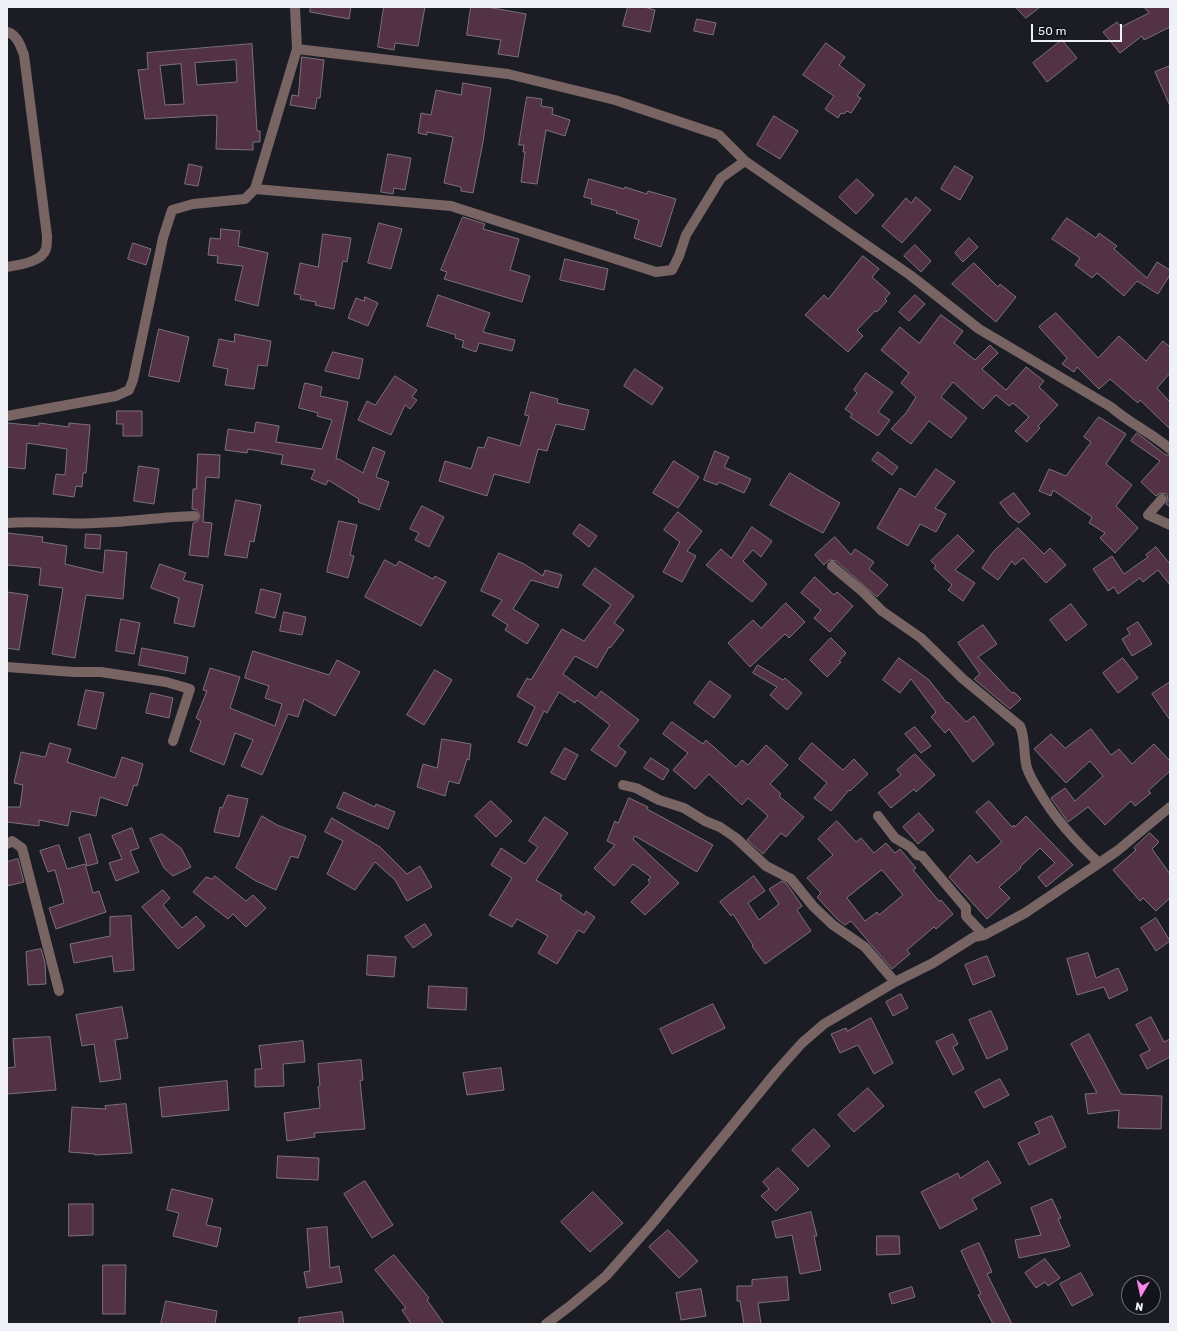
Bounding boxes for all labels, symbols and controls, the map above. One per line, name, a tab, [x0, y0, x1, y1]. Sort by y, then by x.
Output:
scale bar	[1033, 16, 1124, 42]
text: 50 m	[1038, 24, 1066, 38]
north arrow	[1121, 1275, 1161, 1315]
text: N	[1134, 1299, 1144, 1313]

